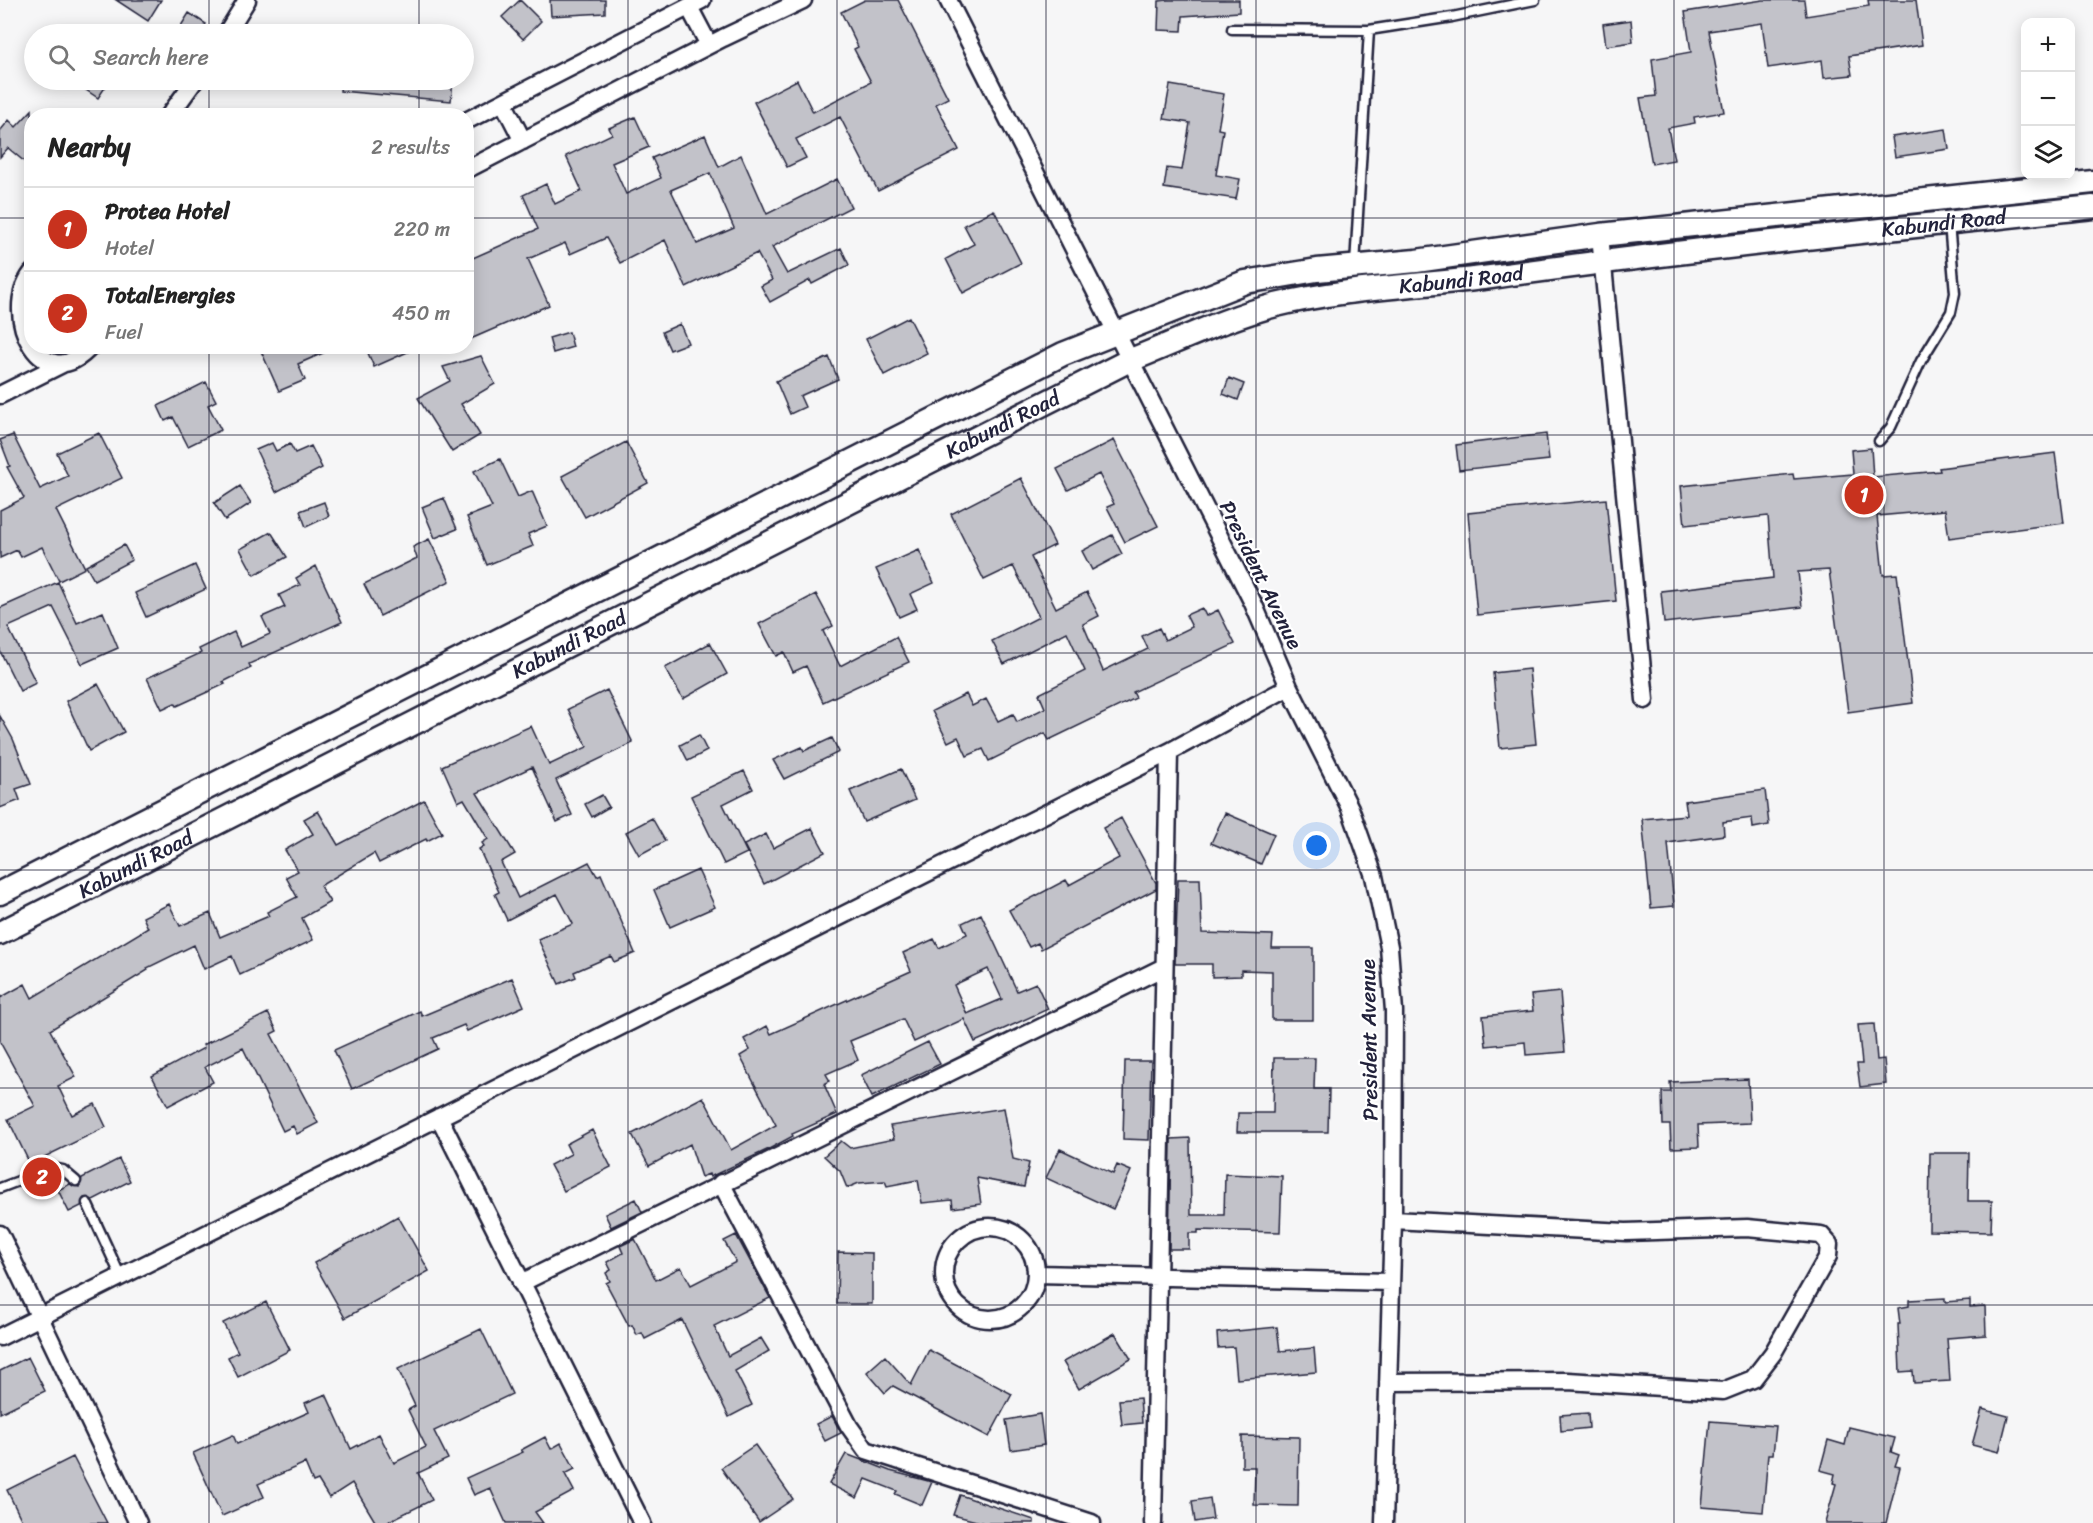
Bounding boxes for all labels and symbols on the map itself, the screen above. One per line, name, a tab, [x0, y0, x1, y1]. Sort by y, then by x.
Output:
street label: Kabundi Road	[1880, 197, 2010, 249]
street label: Kabundi Road	[1397, 253, 1527, 305]
street label: Kabundi Road	[938, 379, 1068, 470]
pin: 1	[1844, 472, 1884, 518]
street label: President Avenue	[1208, 494, 1314, 656]
street label: Kabundi Road	[505, 598, 635, 690]
street label: Kabundi Road	[71, 818, 202, 909]
your location	[1302, 831, 1331, 860]
street label: President Avenue	[1349, 959, 1389, 1121]
pin: 2	[22, 1154, 62, 1200]

